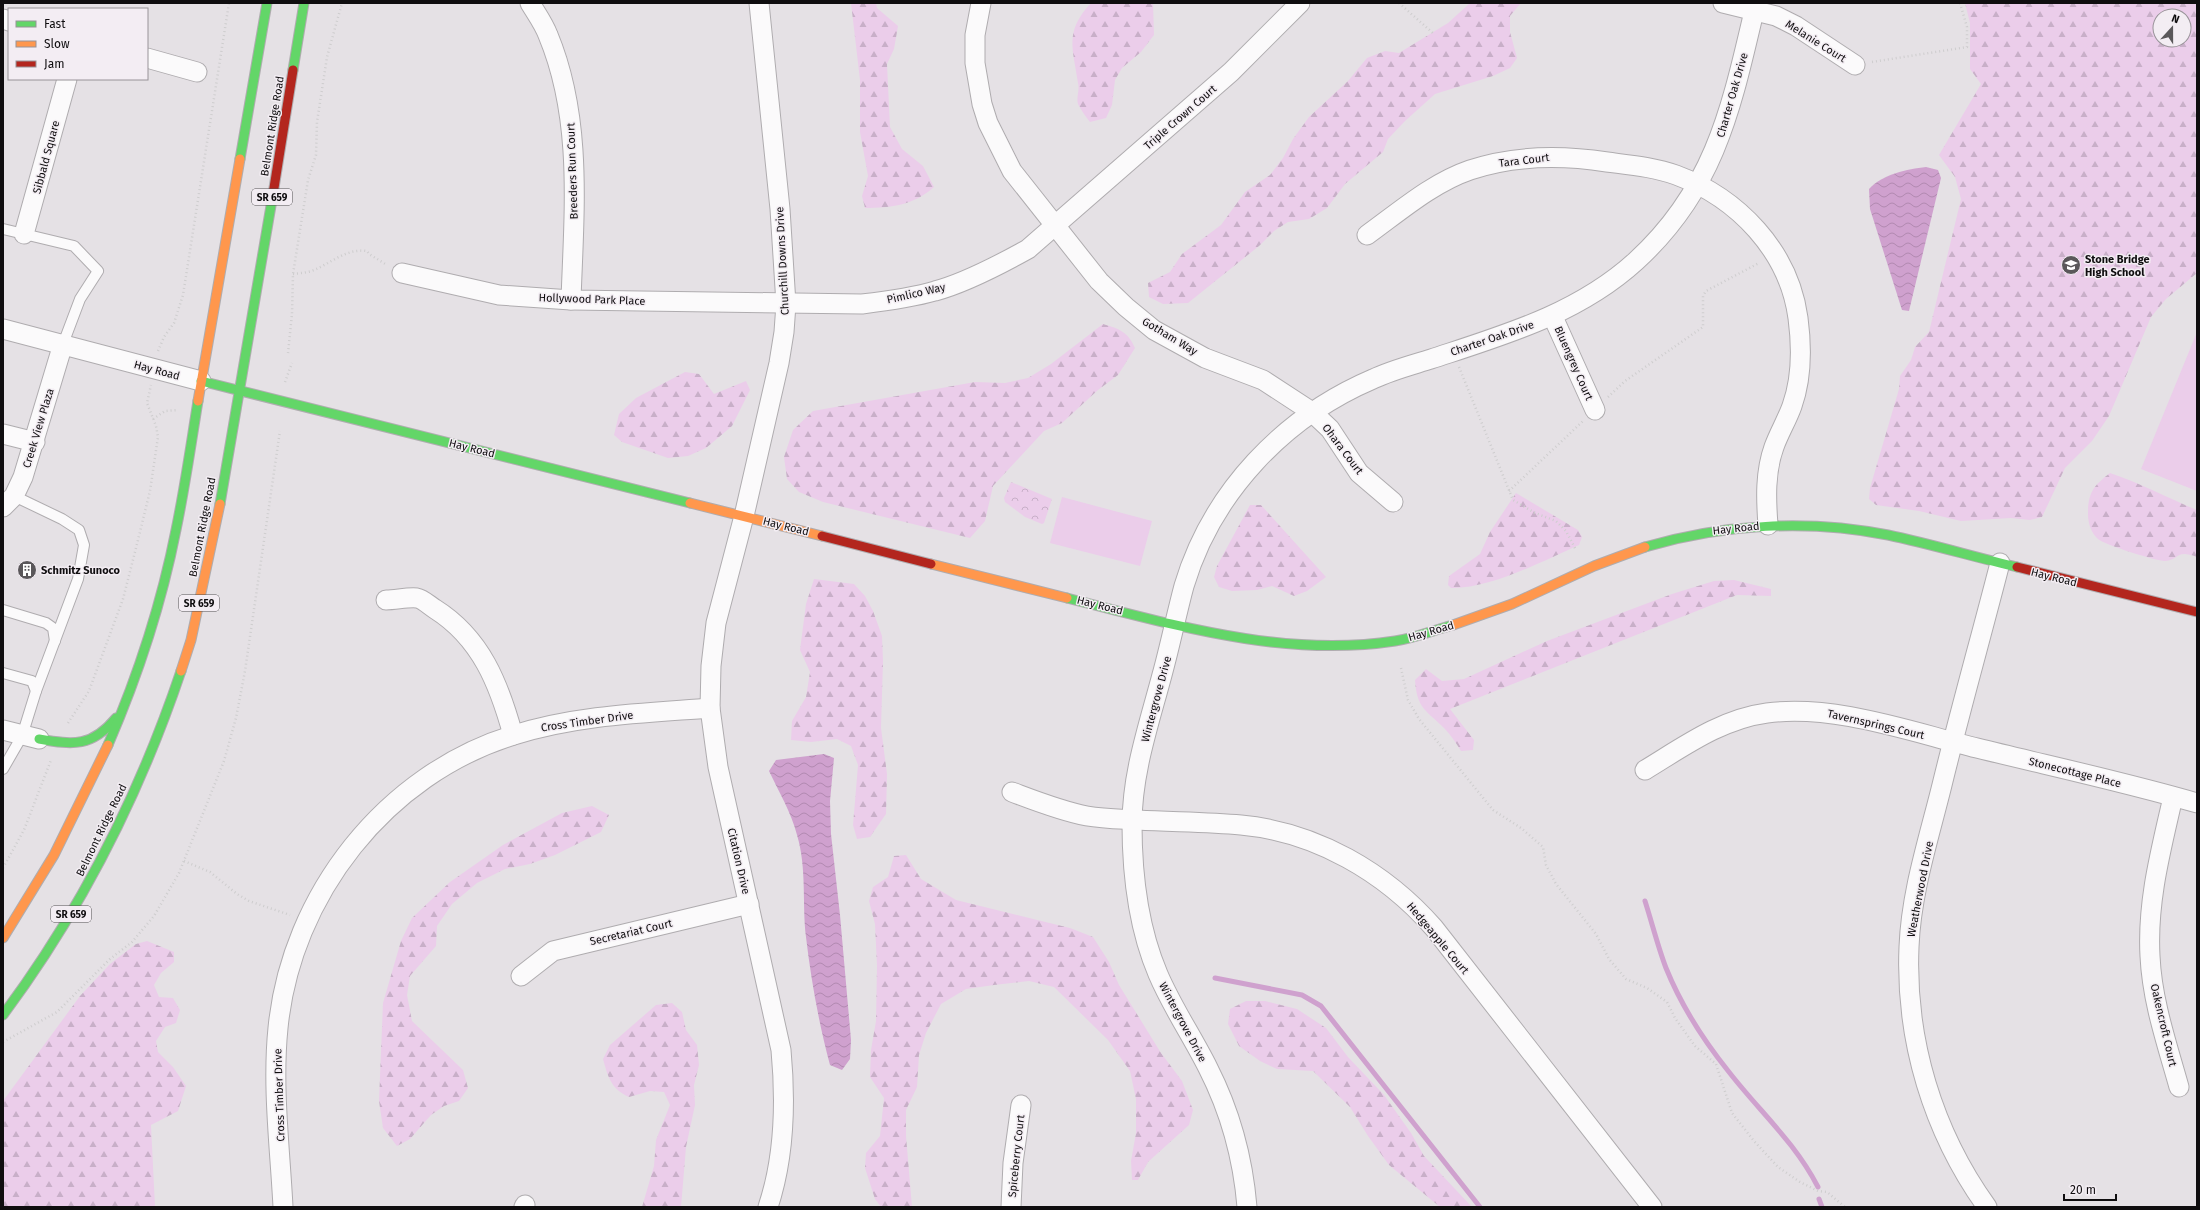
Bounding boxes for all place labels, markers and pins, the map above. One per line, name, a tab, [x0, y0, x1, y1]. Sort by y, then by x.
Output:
place label: Stone Bridge High School	[2085, 253, 2150, 279]
school or university icon: Stone Bridge High School	[2060, 254, 2082, 276]
building icon: Schmitz Sunoco	[16, 559, 38, 581]
place label: Schmitz Sunoco	[41, 564, 121, 577]

